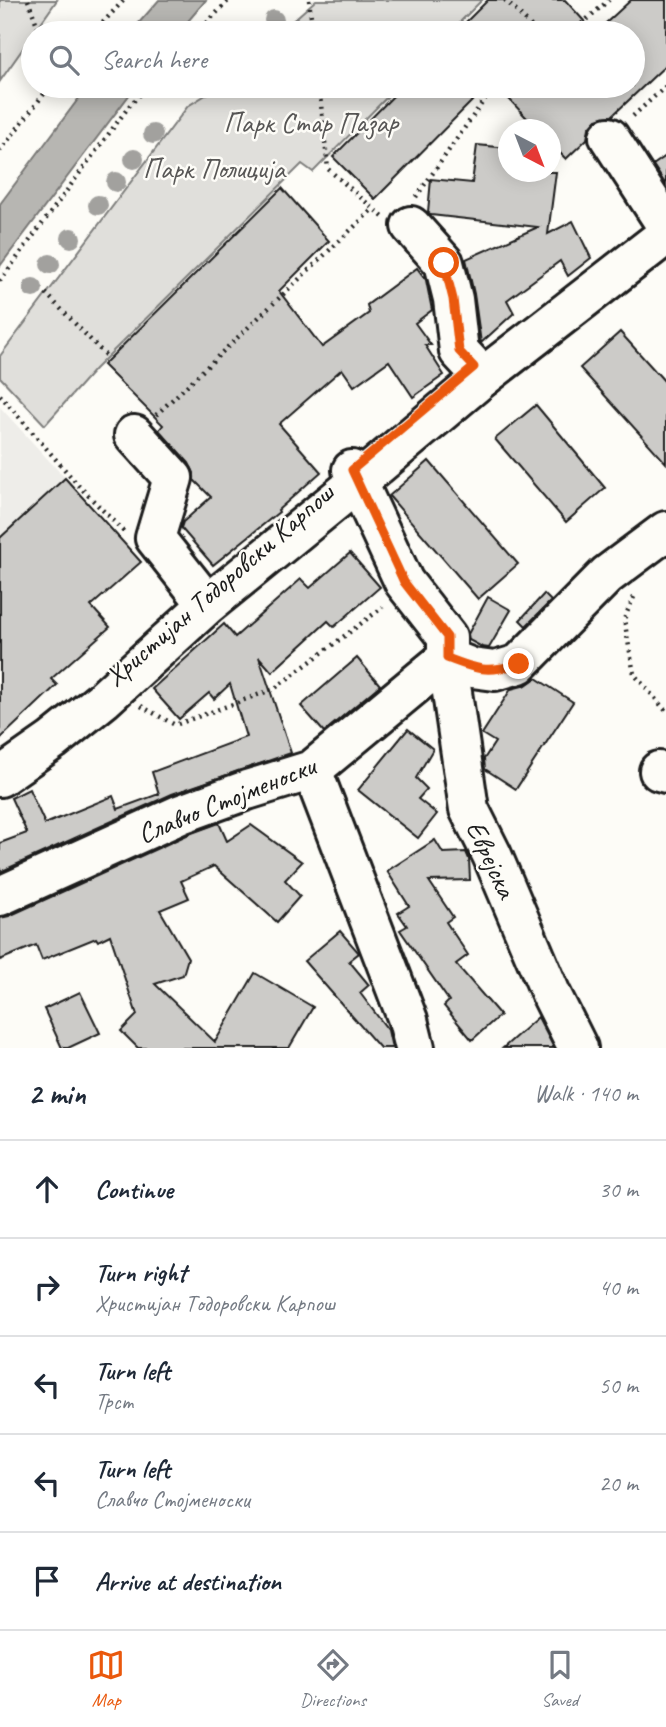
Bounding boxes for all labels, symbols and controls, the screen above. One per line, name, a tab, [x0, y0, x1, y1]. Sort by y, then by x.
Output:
search box	[21, 21, 645, 98]
icon: search	[45, 41, 83, 79]
text: Search here	[101, 43, 207, 76]
park label: Парк Стар Пазар	[224, 105, 401, 140]
north arrow	[498, 119, 561, 182]
park label: Парк Полиција	[143, 151, 287, 186]
route start	[428, 247, 459, 278]
street label: Христијан Тодоровски Карпош	[98, 474, 342, 693]
route end	[503, 648, 534, 679]
street label: Славчо Стојменоски	[132, 747, 323, 851]
street label: Еврејска	[458, 815, 525, 905]
text: 2 min	[28, 1075, 85, 1113]
text: Walk · 140 m	[534, 1079, 638, 1108]
icon: ahead	[28, 1170, 66, 1208]
text: Continue	[95, 1173, 173, 1206]
text: 30 m	[599, 1175, 638, 1204]
text: Turn right	[95, 1256, 186, 1289]
icon: right	[28, 1268, 66, 1306]
text: 40 m	[599, 1273, 638, 1302]
text: Христијан Тодоровски Карпош	[95, 1289, 335, 1318]
text: Turn left	[95, 1354, 170, 1387]
icon: left	[28, 1366, 66, 1404]
text: 50 m	[599, 1371, 638, 1400]
text: Трст	[95, 1387, 133, 1416]
text: Turn left	[95, 1452, 170, 1485]
icon: left	[28, 1464, 66, 1502]
text: 20 m	[599, 1469, 638, 1498]
text: Славчо Стојменоски	[95, 1485, 250, 1514]
icon: arrive	[28, 1562, 66, 1600]
text: Arrive at destination	[95, 1565, 281, 1598]
tab: Map	[87, 1646, 125, 1712]
tab: Directions	[300, 1646, 366, 1712]
tab: Saved	[541, 1646, 579, 1712]

